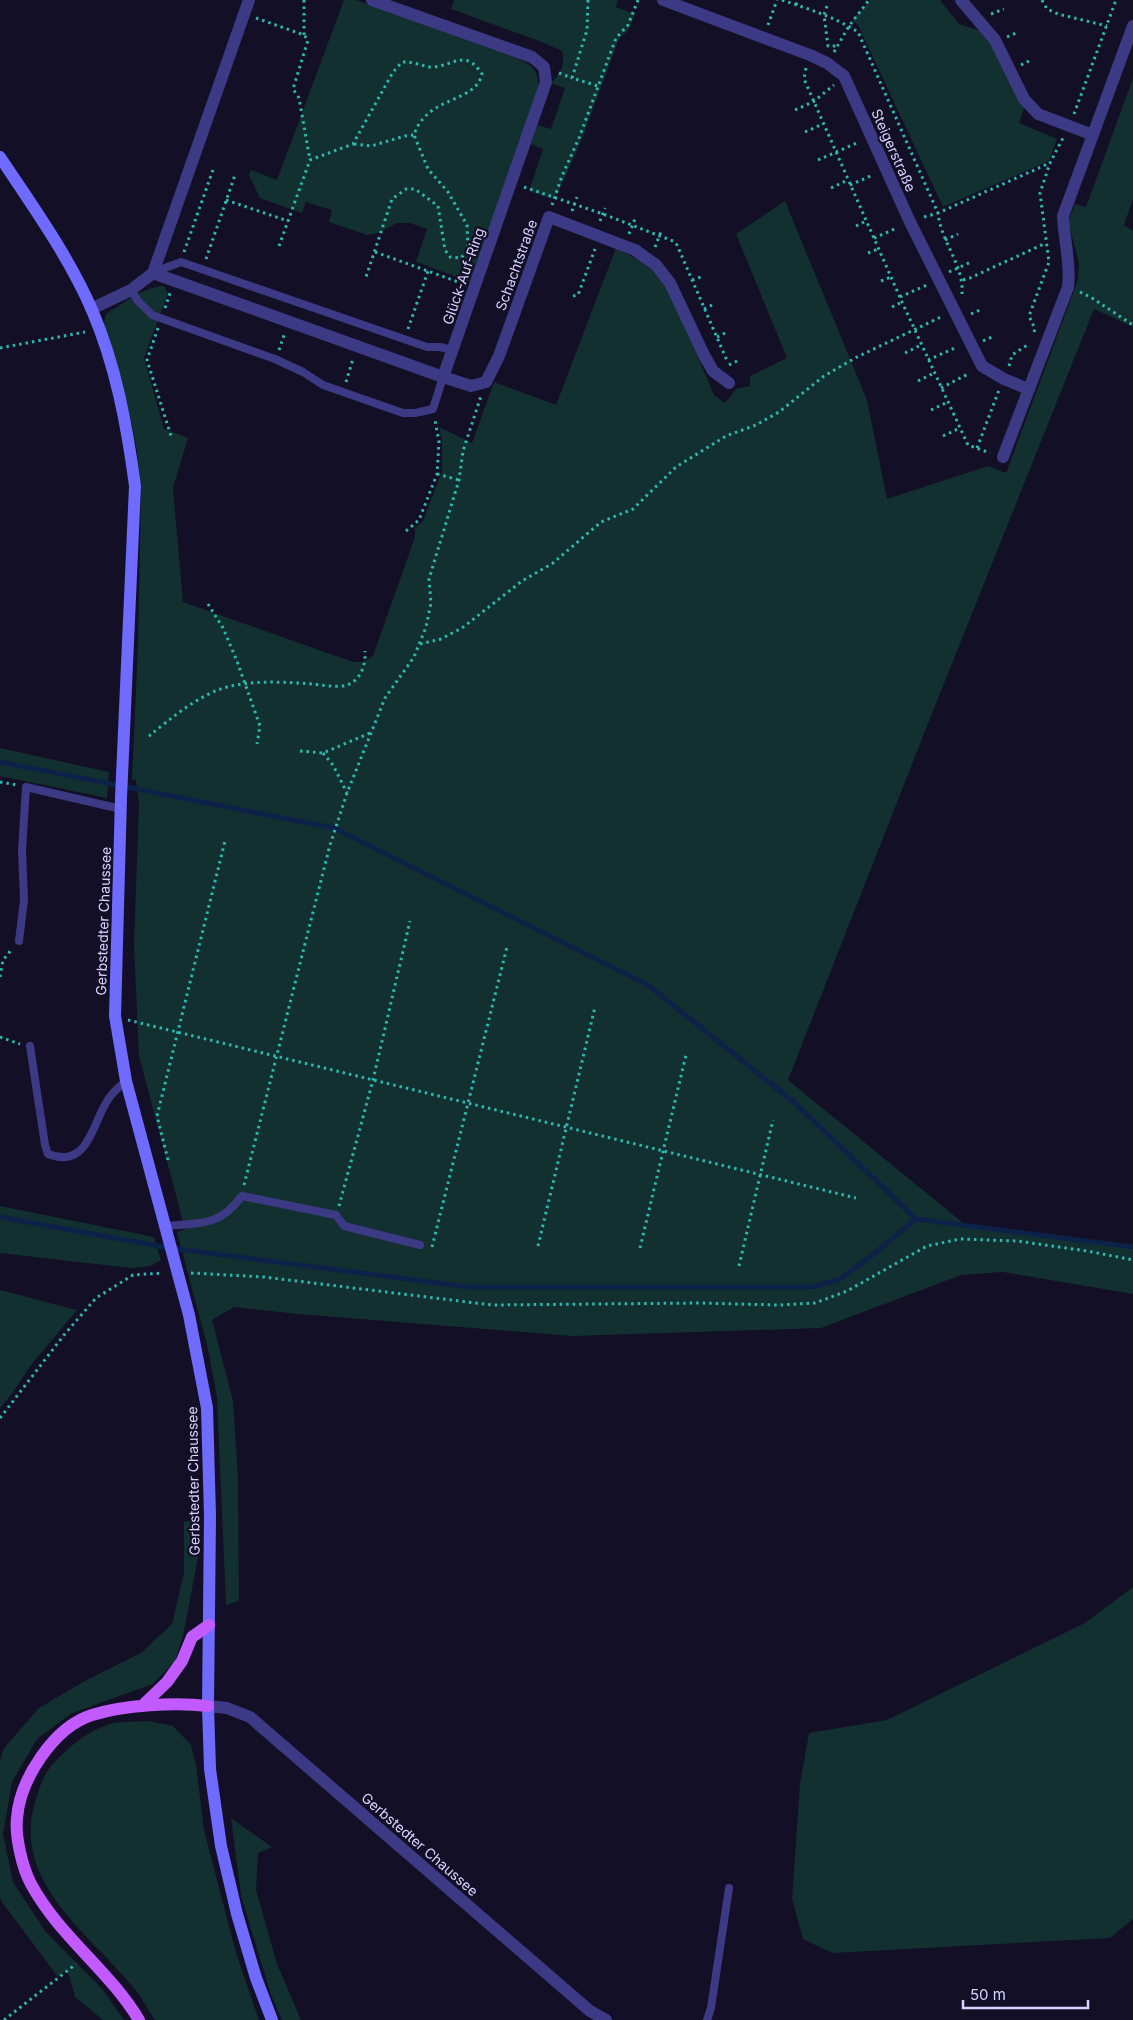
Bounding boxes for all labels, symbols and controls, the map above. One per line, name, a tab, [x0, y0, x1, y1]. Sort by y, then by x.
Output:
street label: Steigerstraße	[868, 106, 920, 194]
street label: Schachtstraße	[492, 217, 540, 313]
street label: Glück-Auf-Ring	[438, 225, 488, 327]
street label: Gerbstedter Chaussee	[92, 846, 114, 996]
street label: Gerbstedter Chaussee	[183, 1406, 203, 1556]
street label: Gerbstedter Chaussee	[358, 1789, 482, 1899]
scale bar	[963, 1978, 1088, 2010]
text: 50 m	[970, 1985, 1006, 2004]

